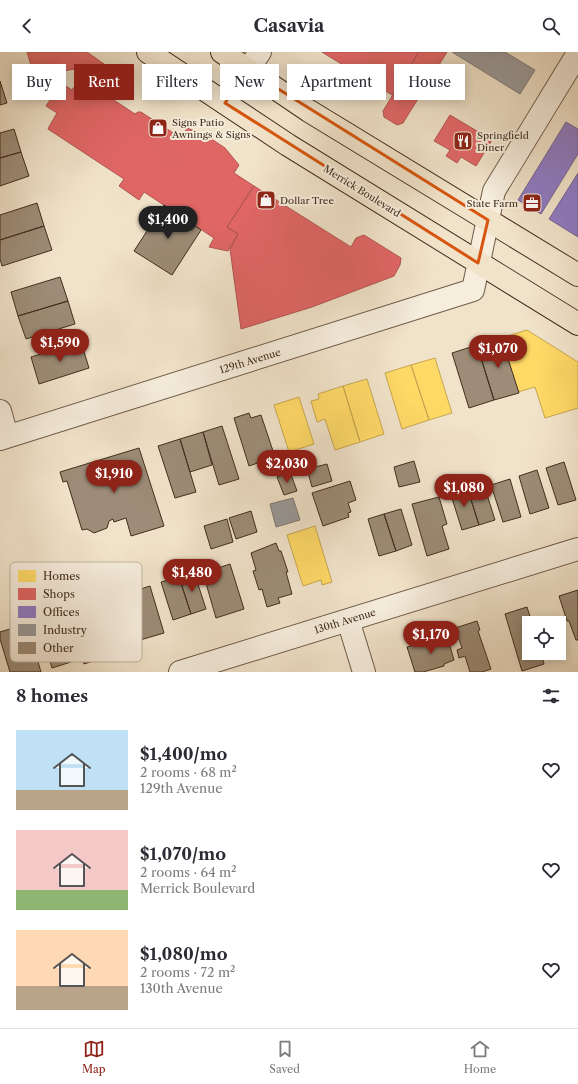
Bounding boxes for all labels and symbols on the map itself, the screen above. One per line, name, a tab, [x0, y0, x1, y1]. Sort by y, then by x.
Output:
place label: Signs Patio Awnings & Signs	[171, 116, 251, 141]
shop icon: Signs Patio Awnings & Signs	[147, 117, 169, 139]
place label: Springfield Diner	[477, 129, 529, 154]
restaurant icon: Springfield Diner	[452, 130, 474, 152]
street label: Merrick Boulevard	[321, 162, 403, 220]
shop icon: Dollar Tree	[255, 189, 277, 211]
office icon: State Farm	[521, 192, 543, 214]
place label: Dollar Tree	[280, 194, 334, 207]
place label: State Farm	[466, 197, 519, 210]
pin: $1,400	[135, 206, 201, 240]
pin: $1,590	[27, 329, 93, 363]
pin: $1,070	[465, 335, 531, 369]
street label: 129th Avenue	[218, 345, 283, 376]
pin: $2,030	[254, 450, 320, 484]
pin: $1,910	[81, 460, 147, 494]
pin: $1,080	[431, 474, 497, 508]
pin: $1,480	[159, 559, 225, 593]
legend	[10, 562, 142, 662]
text: Homes	[43, 569, 80, 583]
text: Shops	[43, 587, 75, 601]
text: Offices	[43, 605, 80, 619]
street label: 130th Avenue	[313, 605, 378, 637]
pin: $1,170	[398, 621, 464, 655]
text: Industry	[43, 623, 88, 637]
text: Other	[43, 641, 74, 655]

